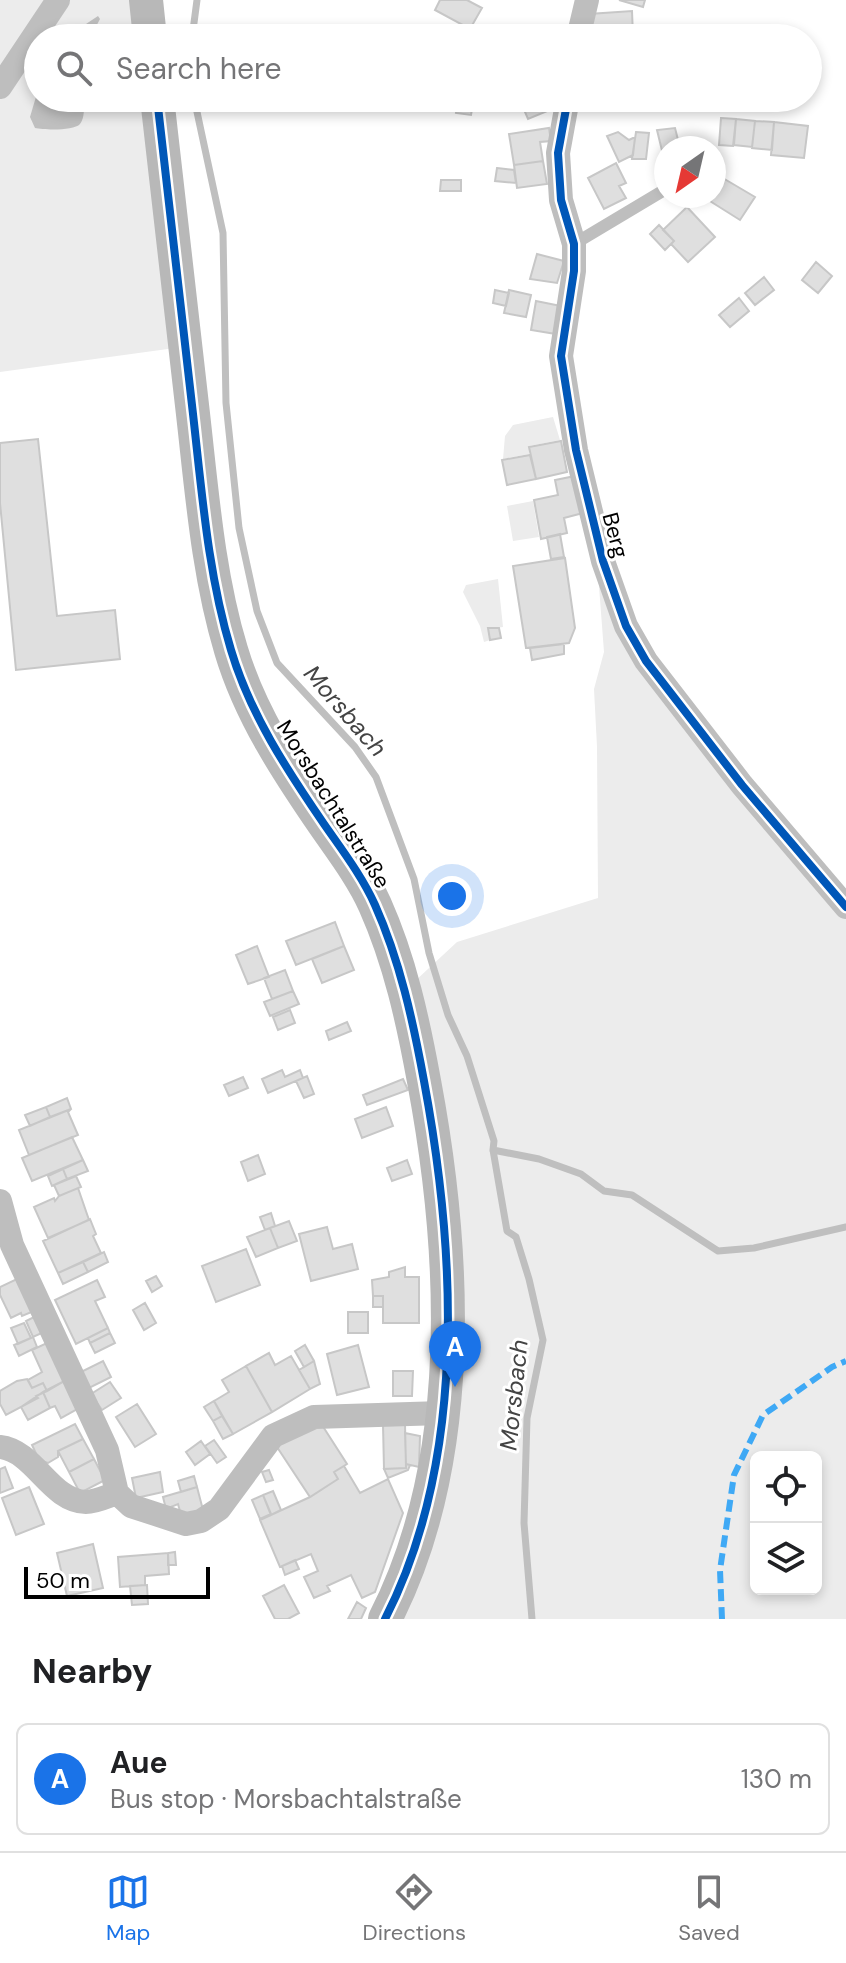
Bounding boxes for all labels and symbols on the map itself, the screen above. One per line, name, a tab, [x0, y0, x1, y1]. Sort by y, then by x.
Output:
north arrow	[654, 136, 726, 208]
street label: Berg	[596, 509, 635, 561]
water label: Morsbach	[297, 659, 394, 763]
street label: Morsbachtalstraße	[270, 715, 397, 894]
your location	[432, 876, 472, 916]
pin: A	[429, 1321, 481, 1387]
water label: Morsbach	[492, 1338, 535, 1452]
scale bar	[24, 1563, 210, 1599]

